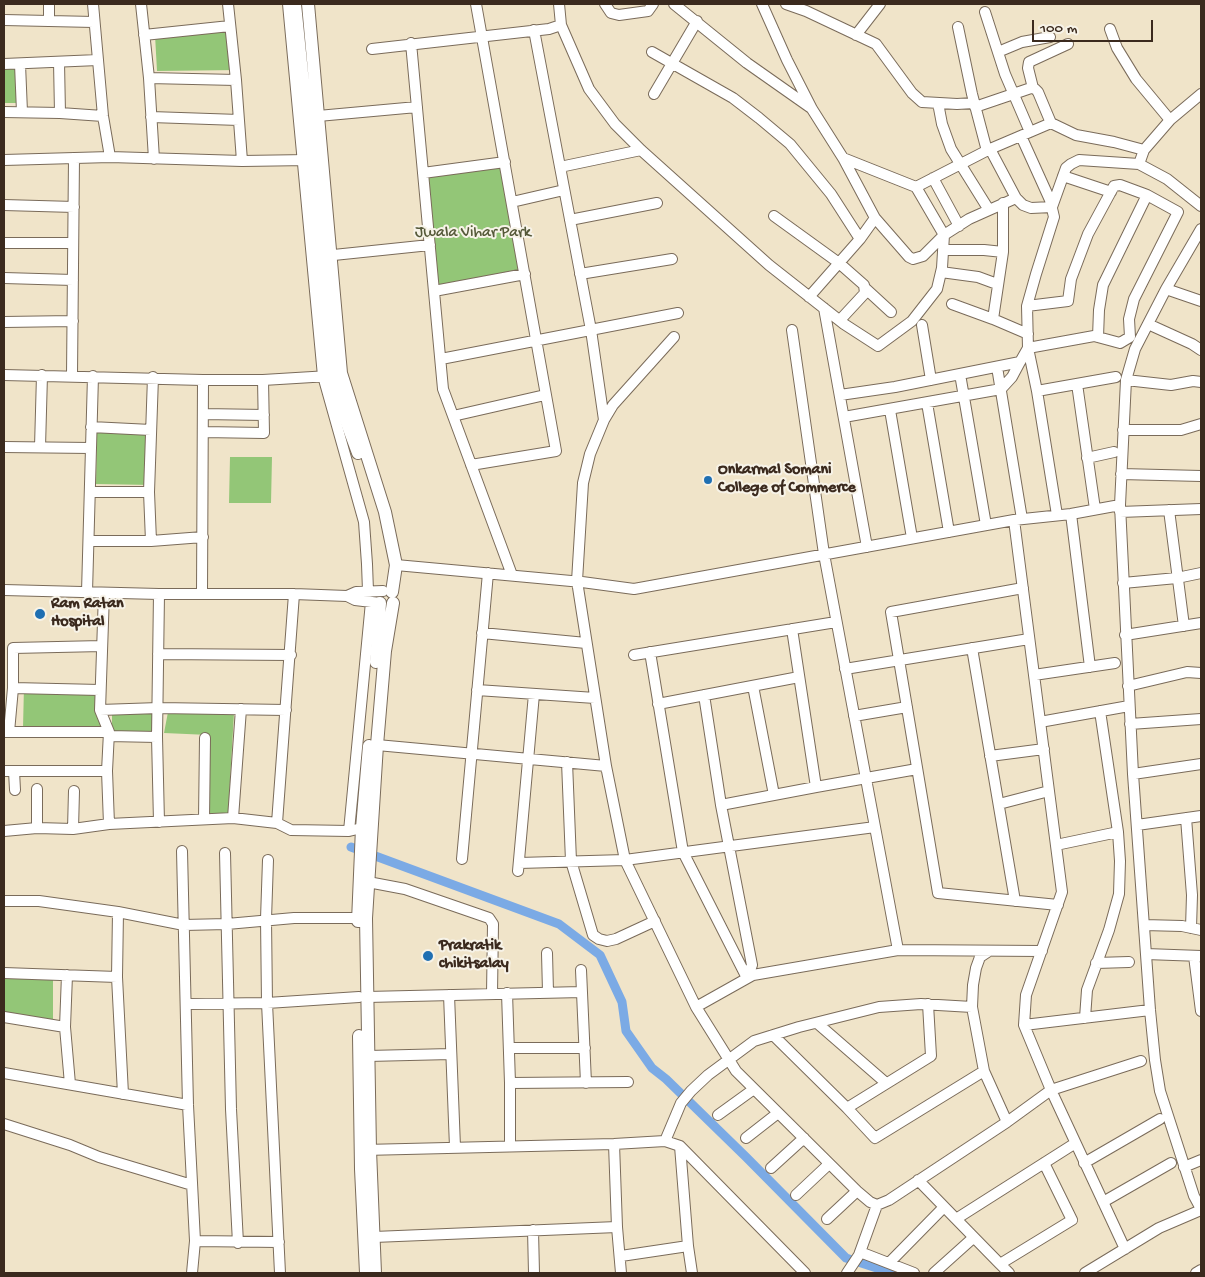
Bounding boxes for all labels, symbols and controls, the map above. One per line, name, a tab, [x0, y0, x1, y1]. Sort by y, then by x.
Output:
scale bar	[1035, 10, 1156, 42]
text: 100 m	[1040, 20, 1077, 38]
park label: Jwala Vihar Park	[415, 224, 531, 244]
place label: Onkarmal Somani College of Commerce	[718, 461, 856, 499]
marker: Onkarmal Somani College of Commerce	[702, 474, 714, 486]
place label: Ram Ratan Hospital	[51, 595, 124, 633]
marker: Ram Ratan Hospital	[33, 607, 47, 621]
place label: Prakratik chikitsalay	[439, 937, 509, 975]
marker: Prakratik chikitsalay	[421, 949, 435, 963]

